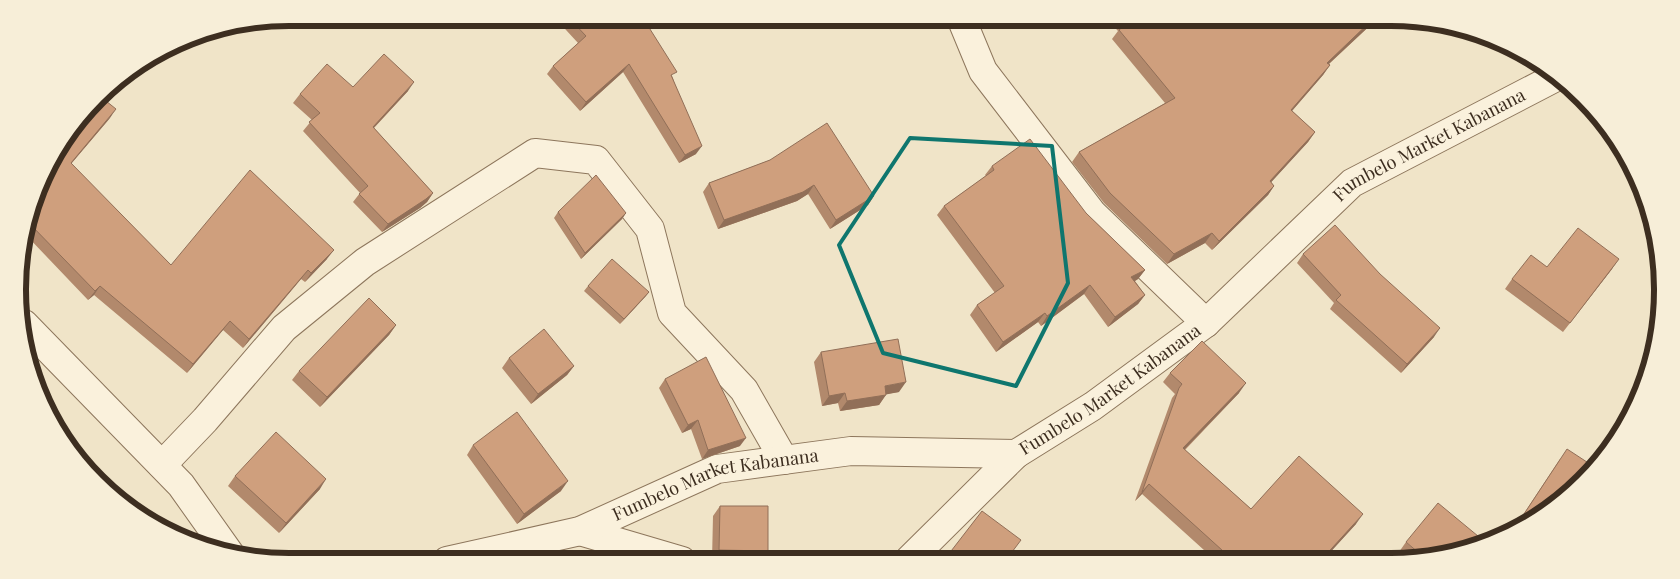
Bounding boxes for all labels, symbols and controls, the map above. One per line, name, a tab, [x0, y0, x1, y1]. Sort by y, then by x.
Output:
street label: Fumbelo Market Kabanana	[1327, 82, 1529, 206]
street label: Fumbelo Market Kabanana	[1014, 318, 1205, 460]
street label: Fumbelo Market Kabanana	[608, 443, 820, 526]

